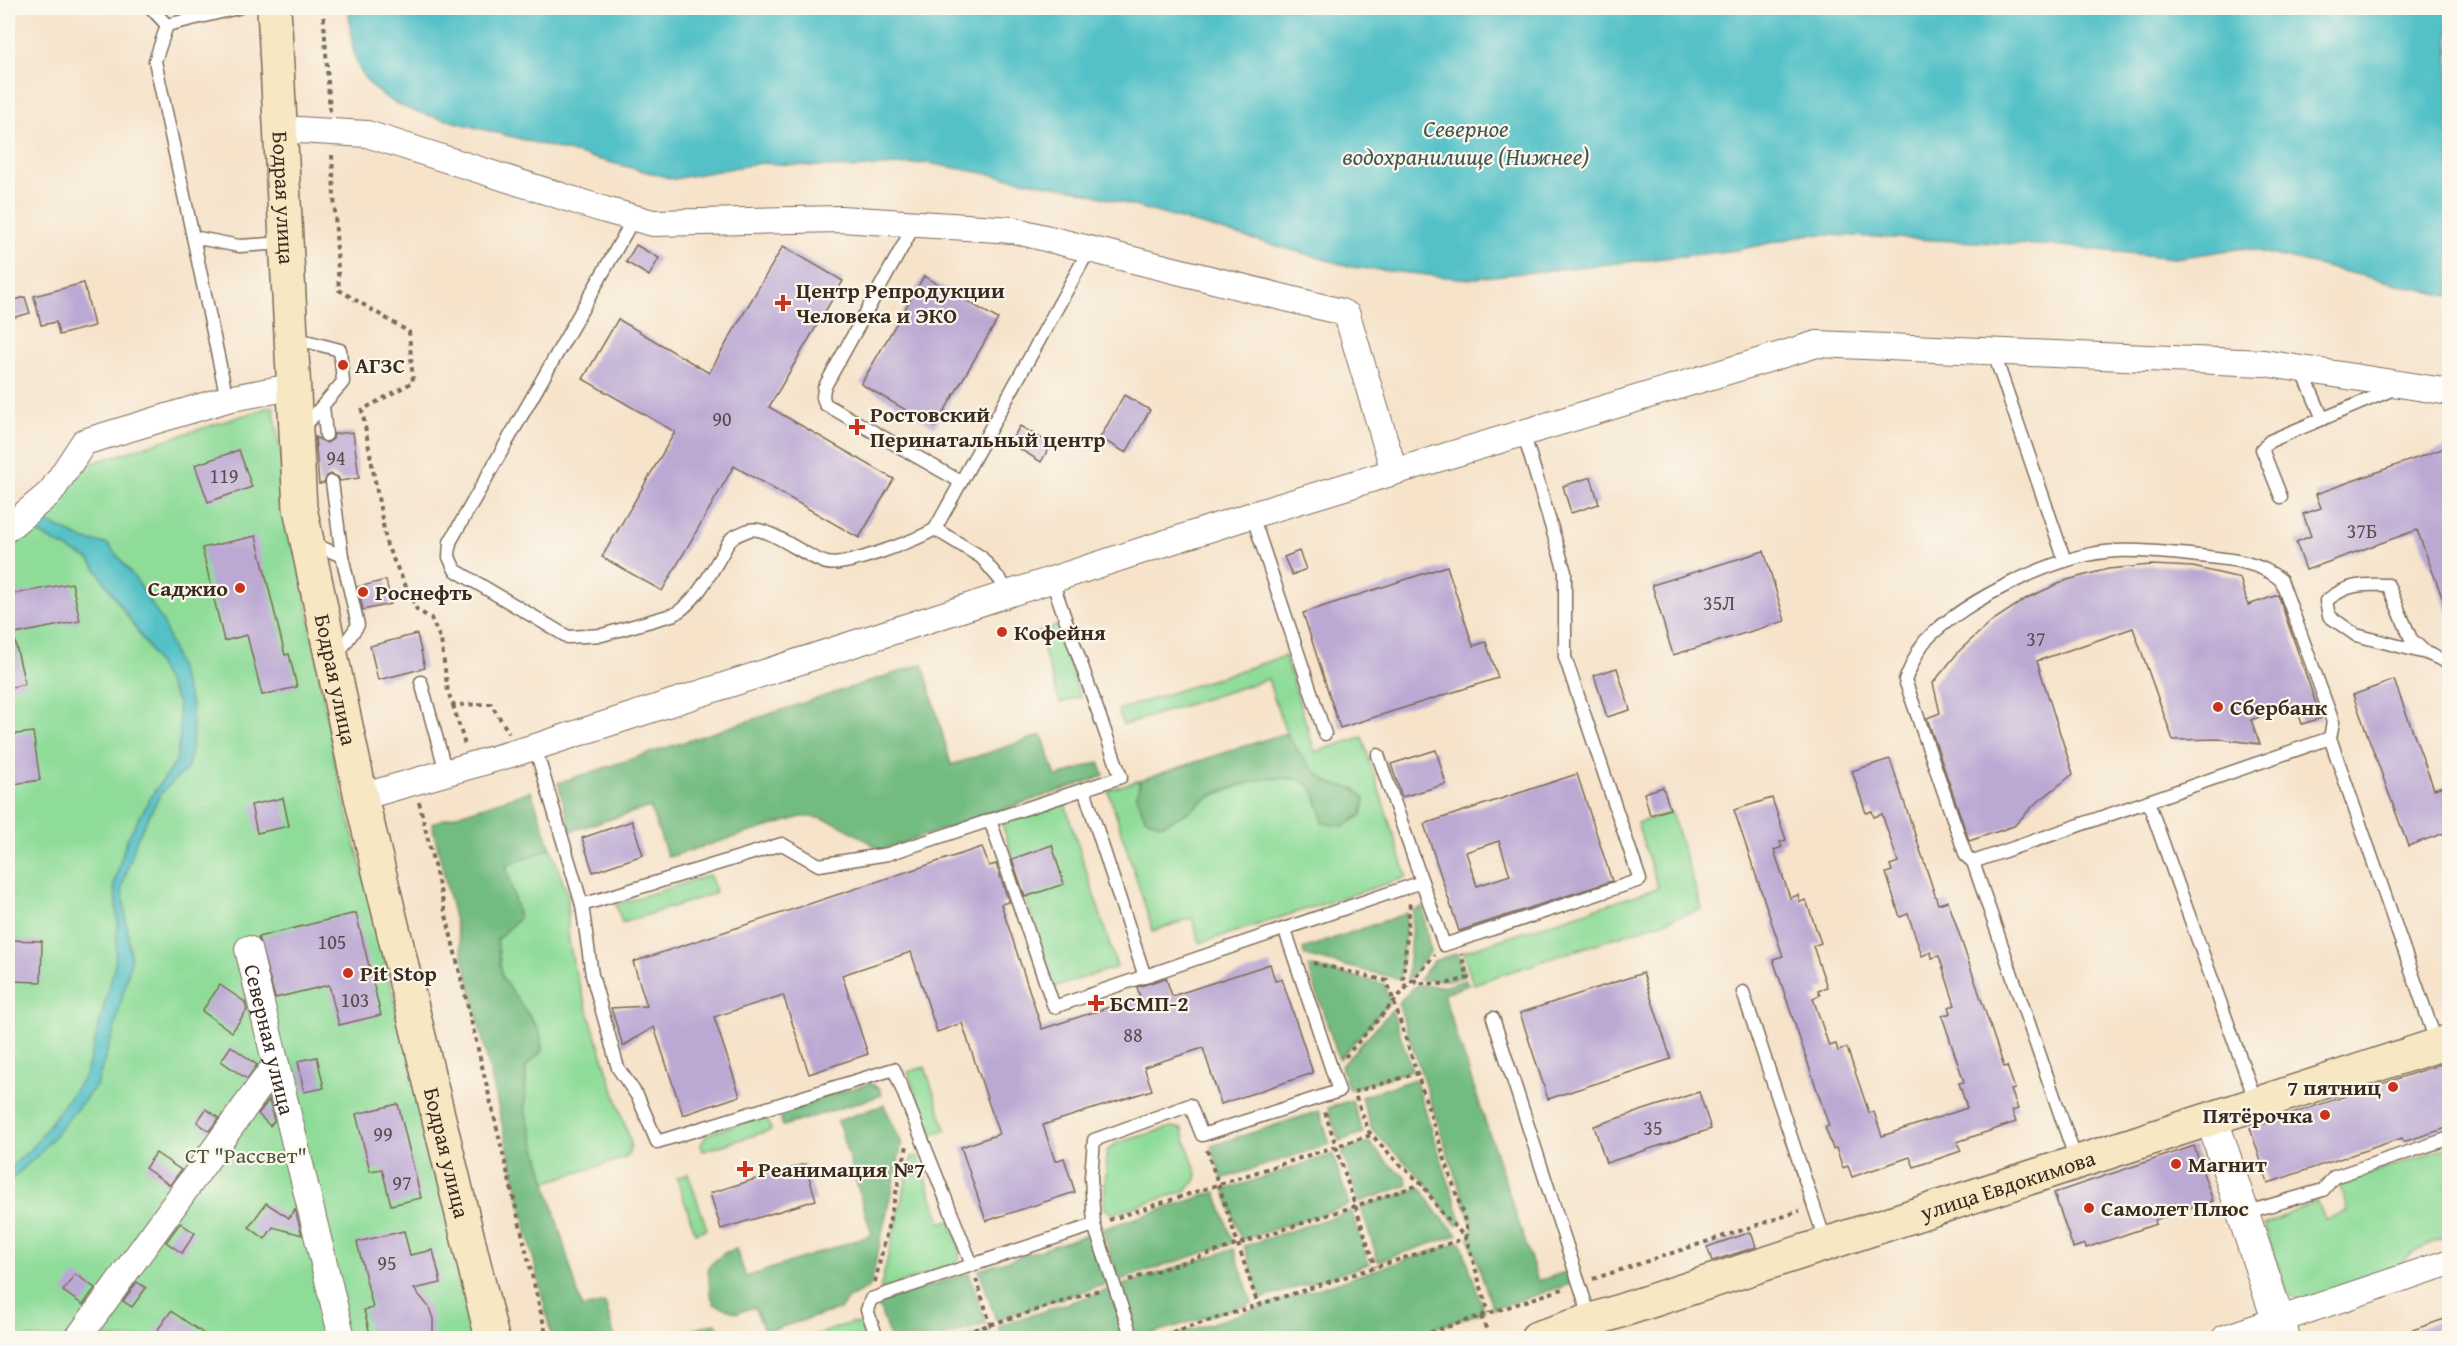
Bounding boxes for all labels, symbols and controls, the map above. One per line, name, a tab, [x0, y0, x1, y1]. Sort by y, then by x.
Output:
water label: Северное водохранилище (Нижнее)	[1342, 111, 1590, 174]
street label: Бодрая улица	[264, 130, 303, 266]
place label: Центр Репродукции Человека и ЭКО	[796, 274, 1005, 331]
marker: Центр Репродукции Человека и ЭКО	[774, 294, 792, 312]
place label: АГЗС	[355, 349, 405, 381]
marker: АГЗС	[336, 358, 350, 372]
place label: Ростовский Перинатальный центр	[870, 398, 1106, 455]
house number: 90	[712, 404, 732, 433]
marker: Ростовский Перинатальный центр	[848, 418, 866, 436]
house number: 94	[326, 443, 346, 472]
house number: 119	[210, 461, 238, 490]
house number: 37Б	[2347, 516, 2377, 545]
place label: Саджио	[148, 572, 228, 604]
place label: Роснефть	[375, 576, 472, 608]
marker: Саджио	[233, 581, 247, 595]
marker: Роснефть	[356, 585, 370, 599]
house number: 35Л	[1703, 588, 1735, 617]
street label: Бодрая улица	[307, 611, 366, 749]
place label: Кофейня	[1014, 616, 1106, 648]
house number: 37	[2026, 624, 2046, 653]
marker: Кофейня	[995, 625, 1009, 639]
place label: Сбербанк	[2230, 691, 2327, 723]
marker: Сбербанк	[2211, 700, 2225, 714]
house number: 105	[318, 927, 346, 956]
place label: Pit Stop	[360, 957, 437, 989]
street label: Северная улица	[236, 961, 304, 1118]
marker: Pit Stop	[341, 966, 355, 980]
house number: 103	[341, 985, 369, 1014]
place label: БСМП-2	[1110, 987, 1189, 1019]
marker: БСМП-2	[1087, 994, 1105, 1012]
house number: 88	[1123, 1020, 1143, 1049]
place label: 7 пятниц	[2287, 1071, 2381, 1103]
marker: 7 пятниц	[2386, 1080, 2400, 1094]
street label: Бодрая улица	[416, 1084, 479, 1222]
place label: Пятёрочка	[2203, 1099, 2314, 1131]
marker: Пятёрочка	[2318, 1108, 2332, 1122]
house number: 35	[1643, 1113, 1663, 1142]
house number: 99	[373, 1119, 393, 1148]
park label: СТ "Рассвет"	[185, 1139, 307, 1171]
street label: улица Евдокимова	[1915, 1141, 2100, 1229]
place label: Магнит	[2188, 1148, 2267, 1180]
place label: Реанимация №7	[758, 1153, 925, 1185]
marker: Магнит	[2169, 1157, 2183, 1171]
marker: Реанимация №7	[736, 1160, 754, 1178]
house number: 97	[392, 1168, 412, 1197]
place label: Самолет Плюс	[2101, 1192, 2249, 1224]
marker: Самолет Плюс	[2082, 1201, 2096, 1215]
house number: 95	[377, 1248, 397, 1277]

